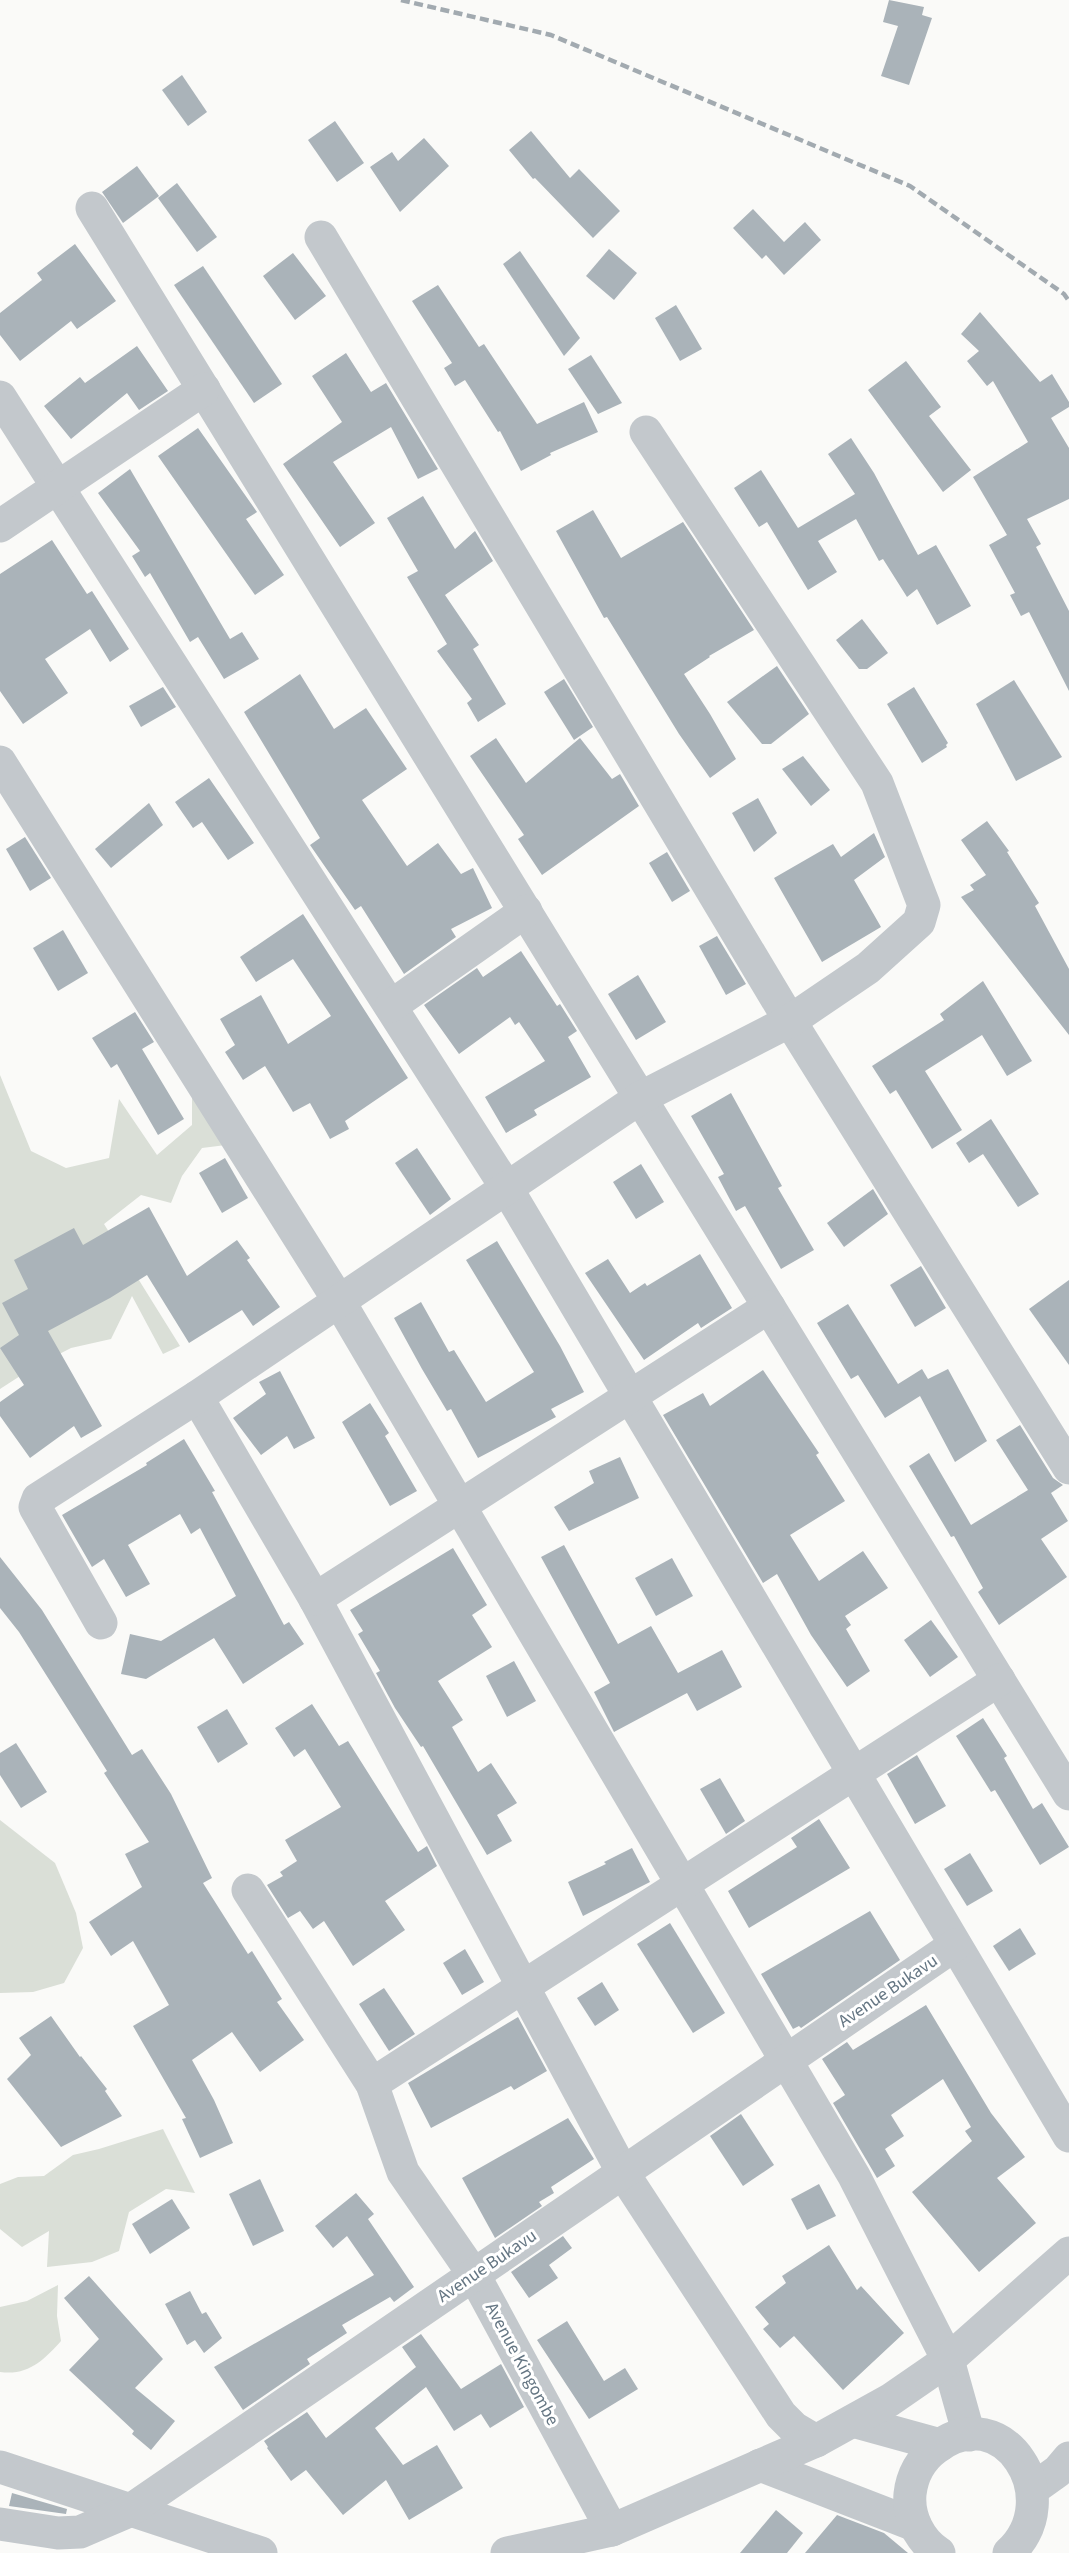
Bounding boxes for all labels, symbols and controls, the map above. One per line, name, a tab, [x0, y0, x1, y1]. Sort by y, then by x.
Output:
street label: Avenue Bukavu	[833, 1948, 943, 2034]
street label: Avenue Bukavu	[432, 2223, 542, 2309]
street label: Avenue Kingombe	[479, 2298, 565, 2430]

